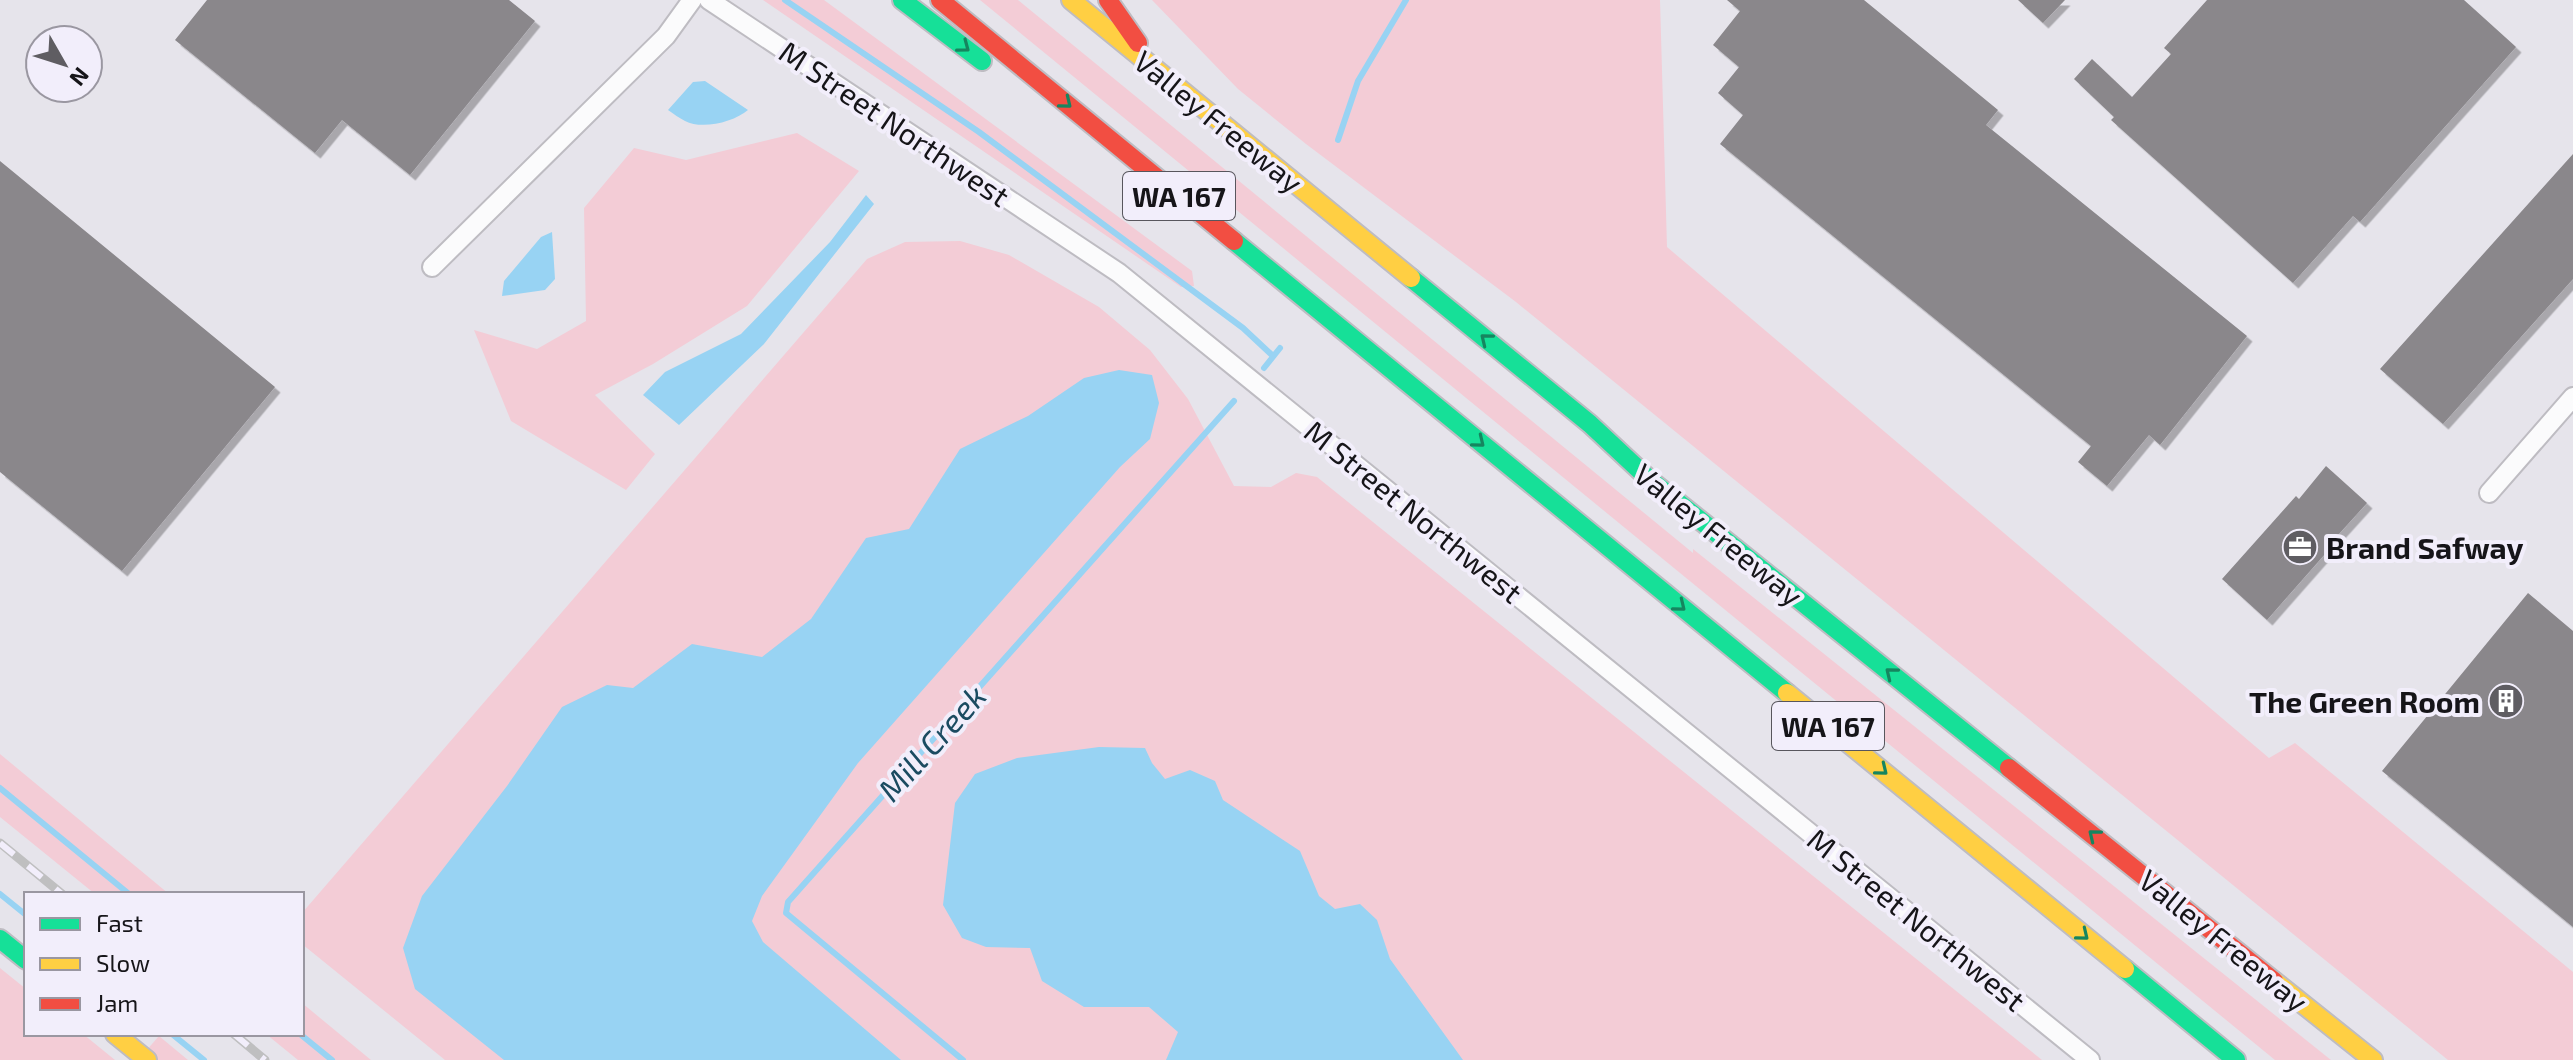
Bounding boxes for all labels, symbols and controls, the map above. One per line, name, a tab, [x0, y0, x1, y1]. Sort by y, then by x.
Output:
north arrow	[24, 24, 104, 104]
street label: M Street Northwest	[773, 33, 1017, 213]
one-way arrow	[955, 38, 970, 52]
street label: Valley Freeway	[1128, 42, 1311, 200]
text: N	[65, 63, 95, 92]
one-way arrow	[1057, 93, 1071, 108]
road number: WA 167	[1123, 172, 1235, 220]
one-way arrow	[1481, 334, 1495, 349]
street label: M Street Northwest	[1298, 412, 1530, 610]
one-way arrow	[1470, 432, 1485, 446]
street label: Valley Freeway	[1628, 455, 1811, 613]
office icon: Brand Safway	[2281, 528, 2319, 566]
place label: Brand Safway	[2326, 529, 2524, 566]
one-way arrow	[1671, 596, 1686, 611]
one-way arrow	[1885, 668, 1900, 682]
water label: Mill Creek	[869, 676, 993, 808]
building icon: The Green Room	[2487, 682, 2525, 720]
place label: The Green Room	[2249, 683, 2480, 719]
road number: WA 167	[1772, 702, 1884, 750]
one-way arrow	[1873, 760, 1887, 775]
street label: M Street Northwest	[1801, 820, 2033, 1018]
one-way arrow	[2089, 830, 2103, 845]
street label: Valley Freeway	[2133, 861, 2316, 1019]
legend	[24, 892, 304, 1036]
text: Fast	[96, 908, 143, 937]
one-way arrow	[2074, 925, 2088, 940]
text: Slow	[96, 948, 150, 977]
text: Jam	[96, 988, 138, 1017]

